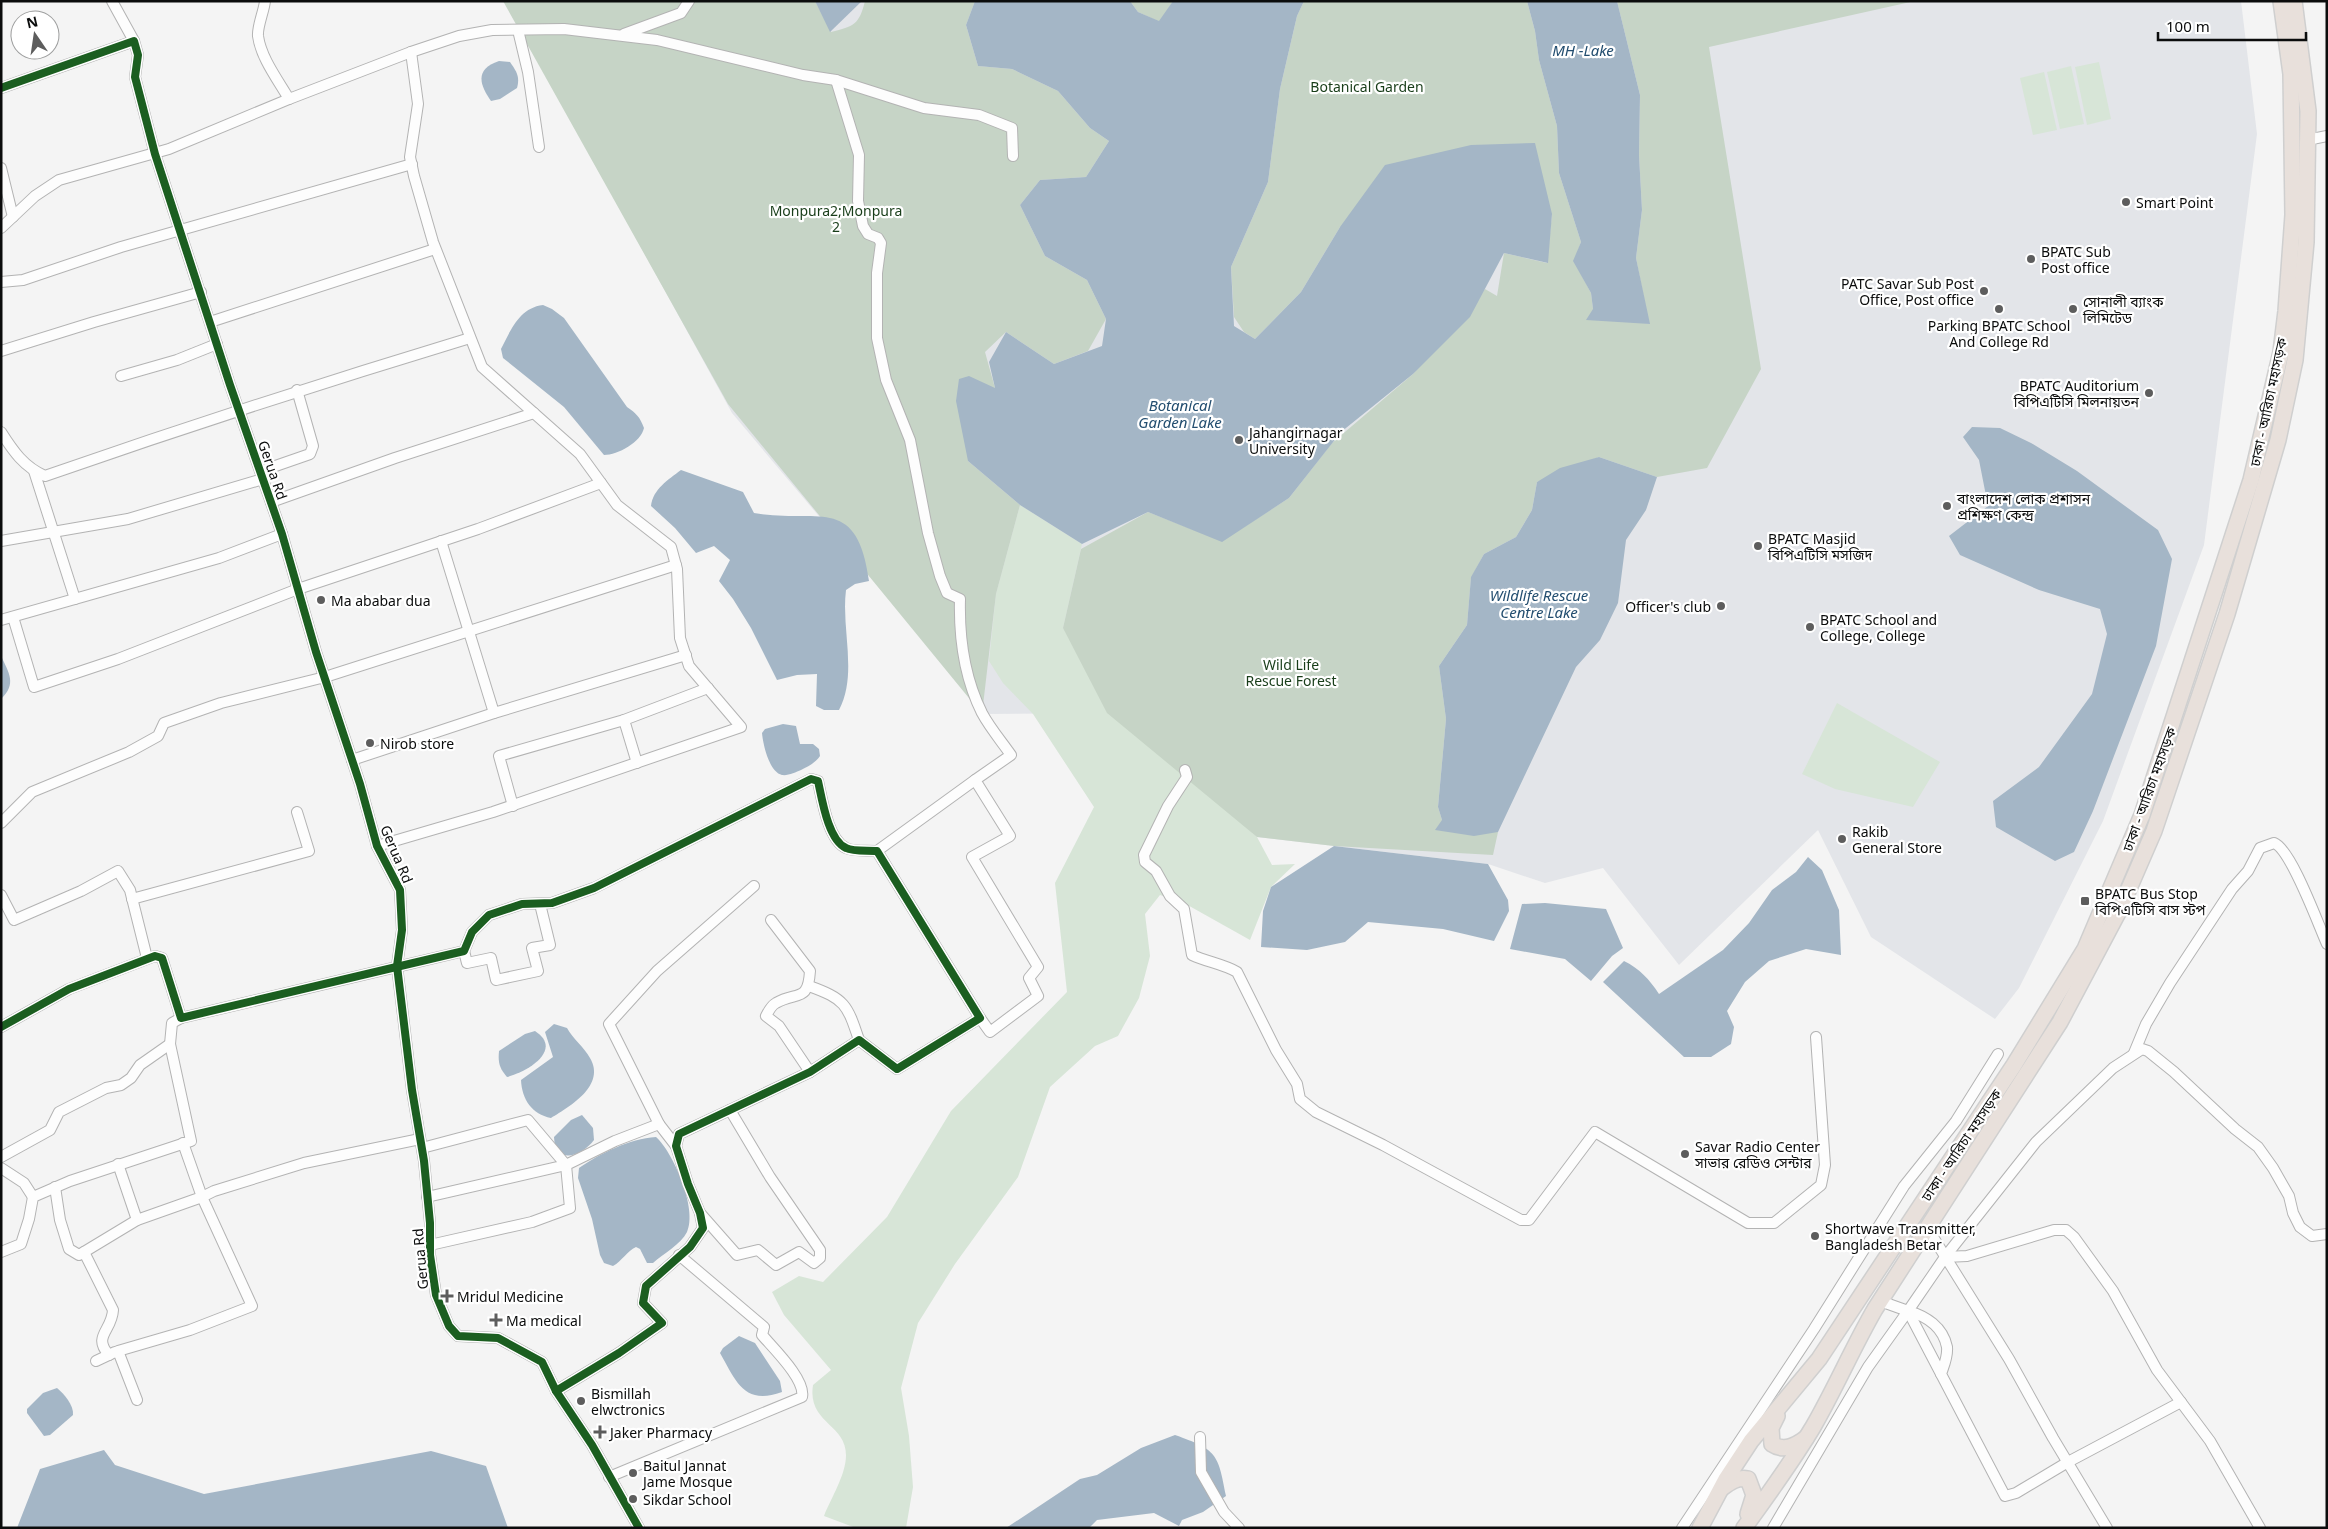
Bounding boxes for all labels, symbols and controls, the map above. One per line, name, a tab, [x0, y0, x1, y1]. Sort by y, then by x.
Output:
north arrow	[10, 10, 60, 60]
scale bar	[2158, 10, 2306, 42]
text: N	[24, 11, 40, 32]
text: 100 m	[2166, 16, 2210, 36]
water label: MH -Lake	[1552, 40, 1614, 60]
park label: Botanical Garden	[1310, 77, 1424, 96]
place label: Smart Point	[2136, 193, 2213, 212]
marker: Smart Point	[2120, 196, 2132, 208]
park label: Monpura2;Monpura 2	[770, 201, 902, 236]
place label: BPATC Sub Post office	[2041, 242, 2111, 277]
marker: BPATC Sub Post office	[2025, 253, 2037, 265]
place label: PATC Savar Sub Post Office, Post office	[1841, 274, 1974, 309]
marker: PATC Savar Sub Post Office, Post office	[1978, 285, 1990, 297]
place label: সোনালী ব্যাংক লিমিটেড	[2082, 292, 2164, 327]
marker: Parking BPATC School And College Rd	[1993, 303, 2005, 315]
marker: সোনালী ব্যাংক লিমিটেড	[2067, 303, 2079, 315]
place label: Parking BPATC School And College Rd	[1928, 316, 2070, 351]
street label: ঢাকা - আরিচা মহাসড়ক	[2245, 335, 2291, 469]
place label: BPATC Auditorium বিপিএটিসি মিলনায়তন	[2013, 376, 2140, 411]
marker: BPATC Auditorium বিপিএটিসি মিলনায়তন	[2143, 387, 2155, 399]
water label: Botanical Garden Lake	[1138, 395, 1222, 432]
place label: Jahangirnagar University	[1247, 423, 1343, 458]
marker: Jahangirnagar University	[1233, 434, 1245, 446]
street label: Gerua Rd	[254, 438, 292, 502]
place label: বাংলাদেশ লোক প্রশাসন প্রশিক্ষণ কেন্দ্র	[1956, 489, 2091, 524]
marker: বাংলাদেশ লোক প্রশাসন প্রশিক্ষণ কেন্দ্র	[1941, 500, 1953, 512]
place label: BPATC Masjid বিপিএটিসি মসজিদ	[1767, 529, 1873, 564]
marker: BPATC Masjid বিপিএটিসি মসজিদ	[1752, 540, 1764, 552]
water label: Wildlife Rescue Centre Lake	[1490, 585, 1589, 622]
place label: Ma ababar dua	[331, 591, 431, 610]
marker: Ma ababar dua	[315, 594, 327, 606]
place label: Officer's club	[1625, 597, 1711, 616]
marker: Officer's club	[1715, 600, 1727, 612]
place label: BPATC School and College, College	[1820, 610, 1937, 645]
marker: BPATC School and College, College	[1804, 621, 1816, 633]
park label: Wild Life Rescue Forest	[1245, 655, 1337, 690]
street label: ঢাকা - আরিচা মহাসড়ক	[2117, 723, 2181, 855]
place label: Nirob store	[380, 734, 454, 753]
marker: Nirob store	[364, 737, 376, 749]
street label: Gerua Rd	[376, 822, 418, 886]
place label: Rakib General Store	[1852, 822, 1942, 857]
marker: Rakib General Store	[1836, 833, 1848, 845]
place label: BPATC Bus Stop বিপিএটিসি বাস স্টপ	[2094, 884, 2207, 919]
marker: BPATC Bus Stop বিপিএটিসি বাস স্টপ	[2079, 895, 2091, 907]
street label: ঢাকা - আরিচা মহাসড়ক	[1916, 1085, 2006, 1206]
place label: Savar Radio Center সাভার রেডিও সেন্টার	[1694, 1137, 1820, 1172]
marker: Savar Radio Center সাভার রেডিও সেন্টার	[1679, 1148, 1691, 1160]
place label: Shortwave Transmitter, Bangladesh Betar	[1825, 1219, 1976, 1254]
street label: Gerua Rd	[408, 1228, 432, 1290]
marker: Shortwave Transmitter, Bangladesh Betar	[1809, 1230, 1821, 1242]
place label: Mridul Medicine	[457, 1287, 563, 1306]
marker: Mridul Medicine	[441, 1290, 453, 1302]
place label: Ma medical	[506, 1311, 582, 1330]
marker: Ma medical	[490, 1314, 502, 1326]
place label: Bismillah elwctronics	[591, 1384, 665, 1419]
marker: Bismillah elwctronics	[575, 1395, 587, 1407]
place label: Jaker Pharmacy	[608, 1423, 713, 1442]
marker: Jaker Pharmacy	[594, 1426, 606, 1438]
place label: Baitul Jannat Jame Mosque	[641, 1456, 732, 1491]
marker: Baitul Jannat Jame Mosque	[627, 1467, 639, 1479]
place label: Sikdar School	[643, 1490, 731, 1509]
marker: Sikdar School	[627, 1493, 639, 1505]

